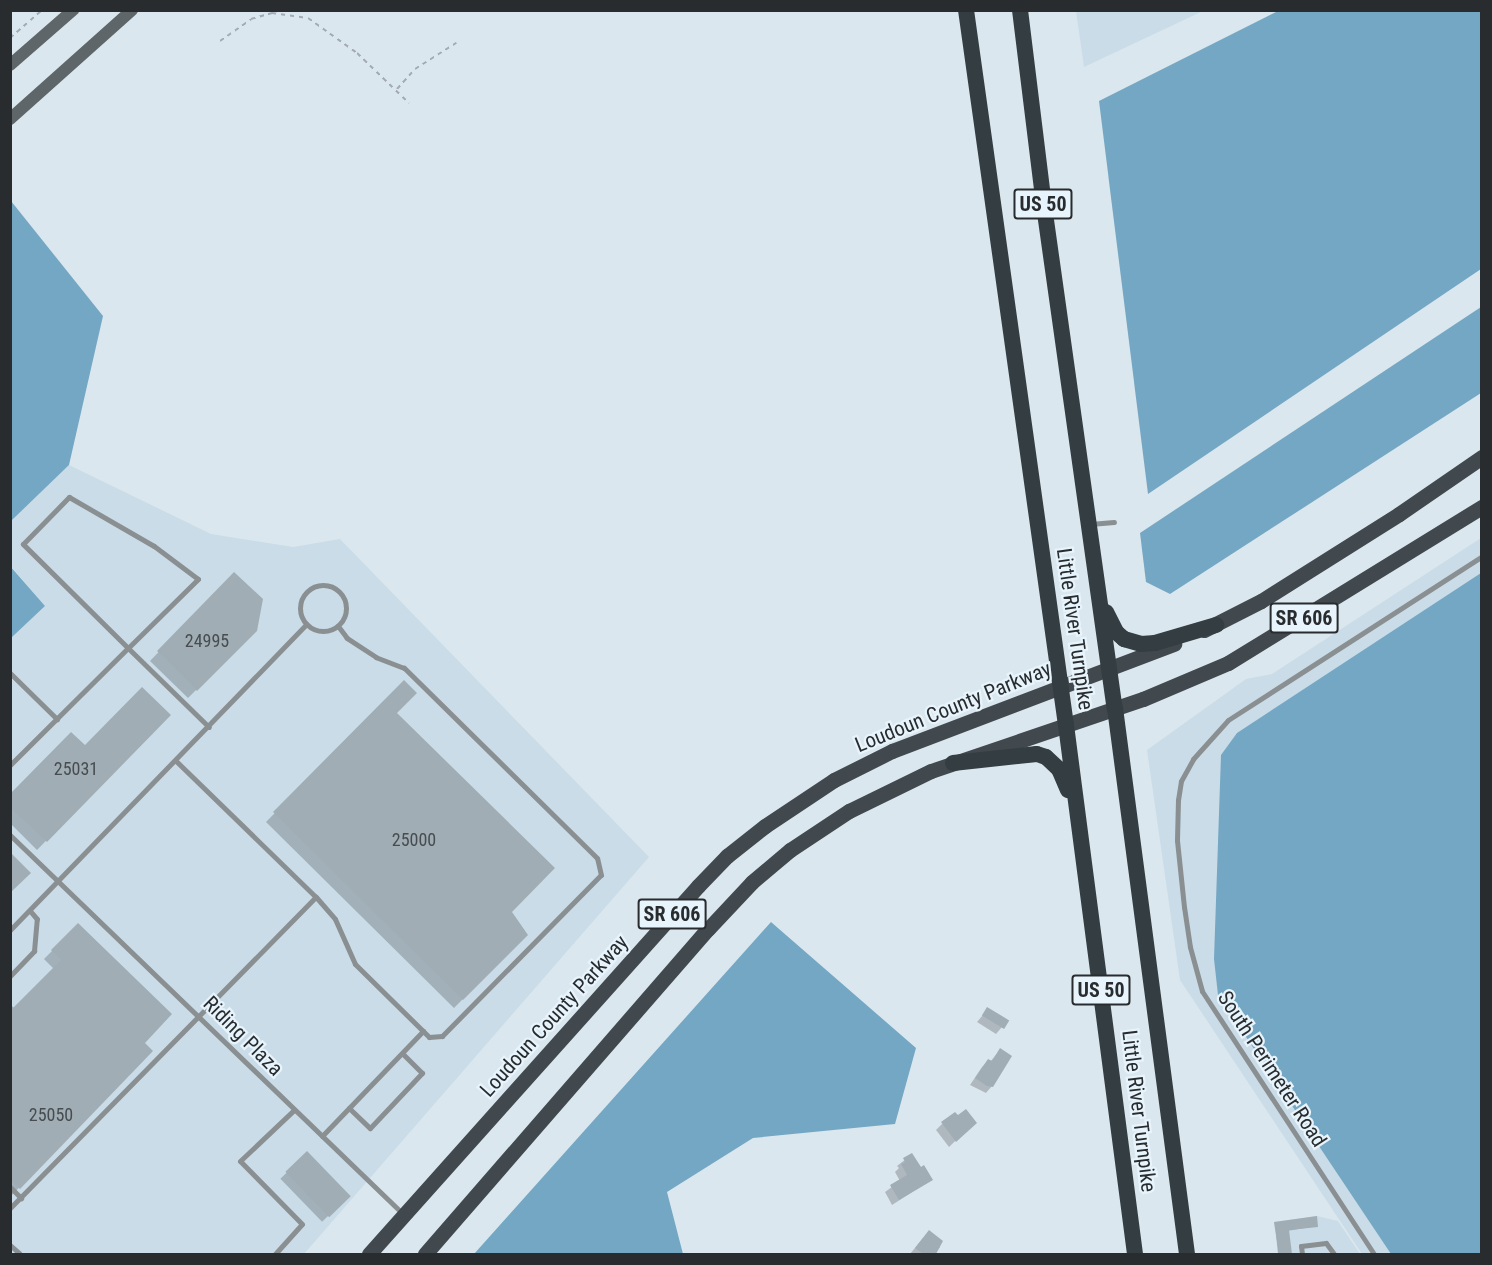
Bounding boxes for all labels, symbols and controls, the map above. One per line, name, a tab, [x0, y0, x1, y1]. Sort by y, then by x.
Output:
road number: US 50	[1013, 187, 1073, 221]
street label: Little River Turnpike	[1051, 546, 1099, 712]
road number: SR 606	[1270, 601, 1338, 635]
house number: 24995	[185, 630, 229, 652]
street label: Loudoun County Parkway	[851, 656, 1055, 758]
house number: 25031	[54, 758, 98, 780]
house number: 25000	[392, 829, 436, 851]
road number: SR 606	[638, 897, 706, 931]
street label: Loudoun County Parkway	[475, 930, 633, 1102]
road number: US 50	[1071, 973, 1131, 1007]
street label: South Perimeter Road	[1212, 986, 1332, 1152]
street label: Riding Plaza	[198, 991, 288, 1081]
street label: Little River Turnpike	[1117, 1028, 1161, 1194]
house number: 25050	[29, 1104, 73, 1126]

